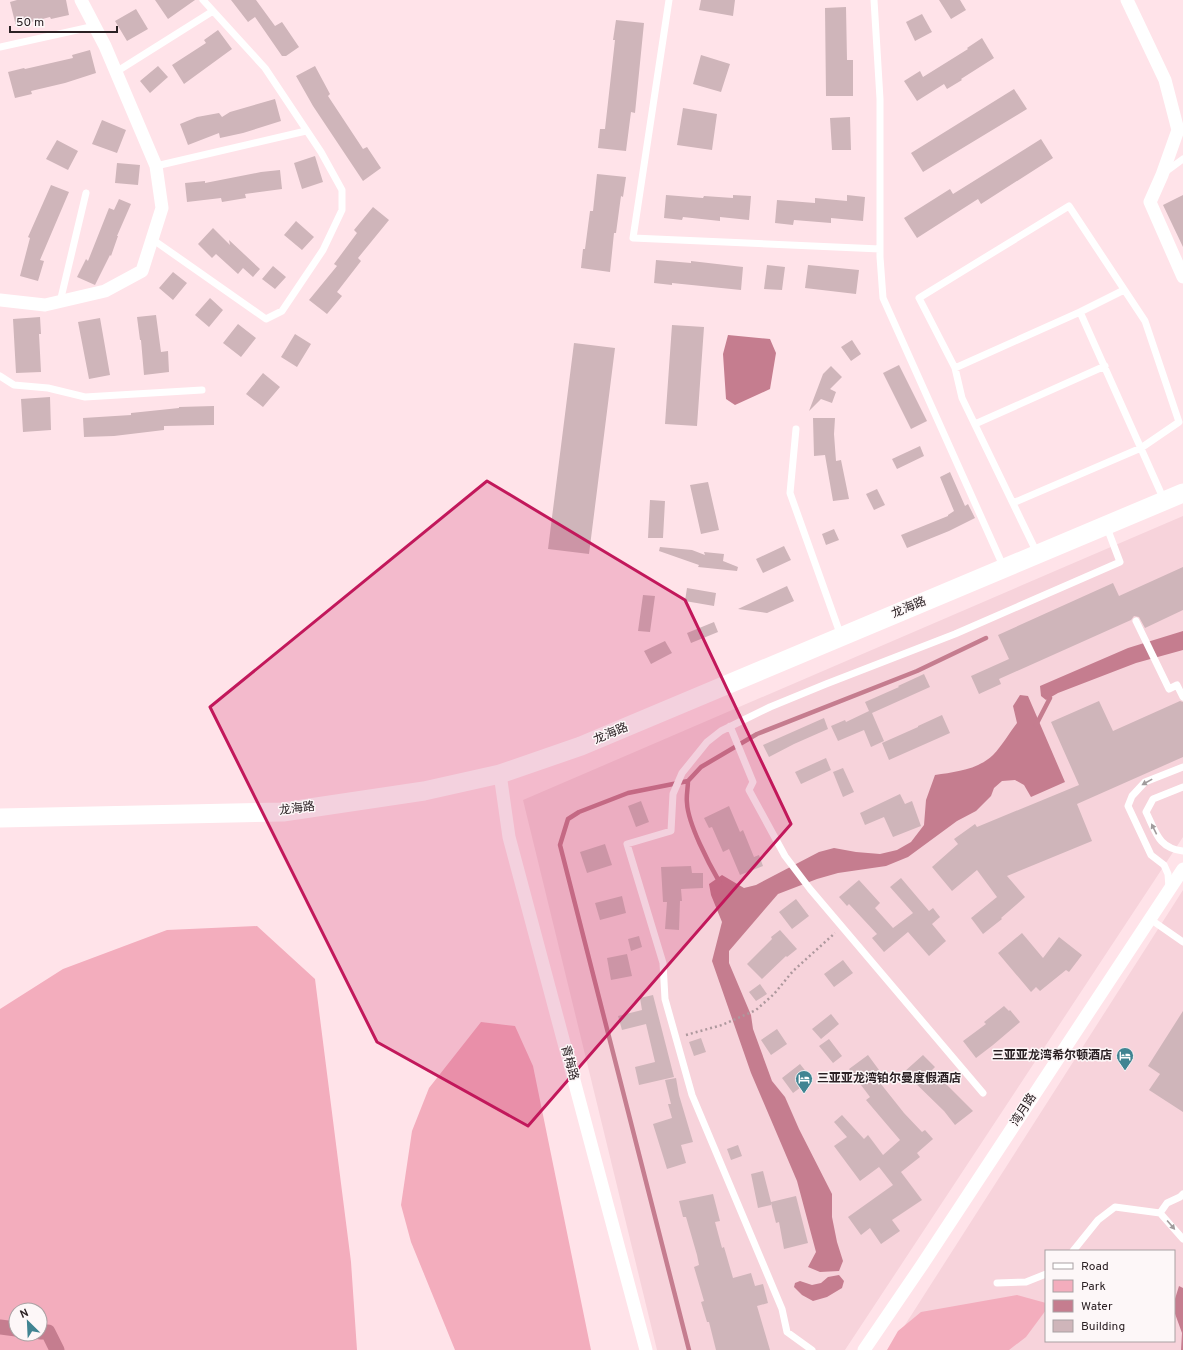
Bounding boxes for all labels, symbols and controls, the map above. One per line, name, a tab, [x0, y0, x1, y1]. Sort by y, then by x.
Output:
scale bar	[10, 8, 117, 34]
text: 50 m	[16, 15, 44, 31]
street label: 龙海路	[889, 594, 929, 622]
street label: 龙海路	[591, 720, 631, 748]
one-way arrow	[1141, 778, 1153, 785]
street label: 龙海路	[278, 799, 316, 819]
one-way arrow	[1151, 824, 1158, 835]
street label: 青梅路	[557, 1044, 581, 1082]
hotel icon: 三亚亚龙湾希尔顿酒店	[1115, 1046, 1135, 1071]
place label: 三亚亚龙湾希尔顿酒店	[992, 1048, 1112, 1064]
hotel icon: 三亚亚龙湾铂尔曼度假酒店	[794, 1069, 814, 1094]
place label: 三亚亚龙湾铂尔曼度假酒店	[817, 1071, 961, 1087]
street label: 湾月路	[1007, 1091, 1041, 1129]
one-way arrow	[1166, 1220, 1175, 1230]
legend	[1045, 1250, 1175, 1342]
text: Road	[1081, 1259, 1109, 1275]
text: Park	[1081, 1279, 1106, 1295]
text: Water	[1081, 1299, 1113, 1315]
north arrow	[8, 1302, 48, 1342]
text: N	[18, 1306, 31, 1322]
text: Building	[1081, 1319, 1125, 1335]

